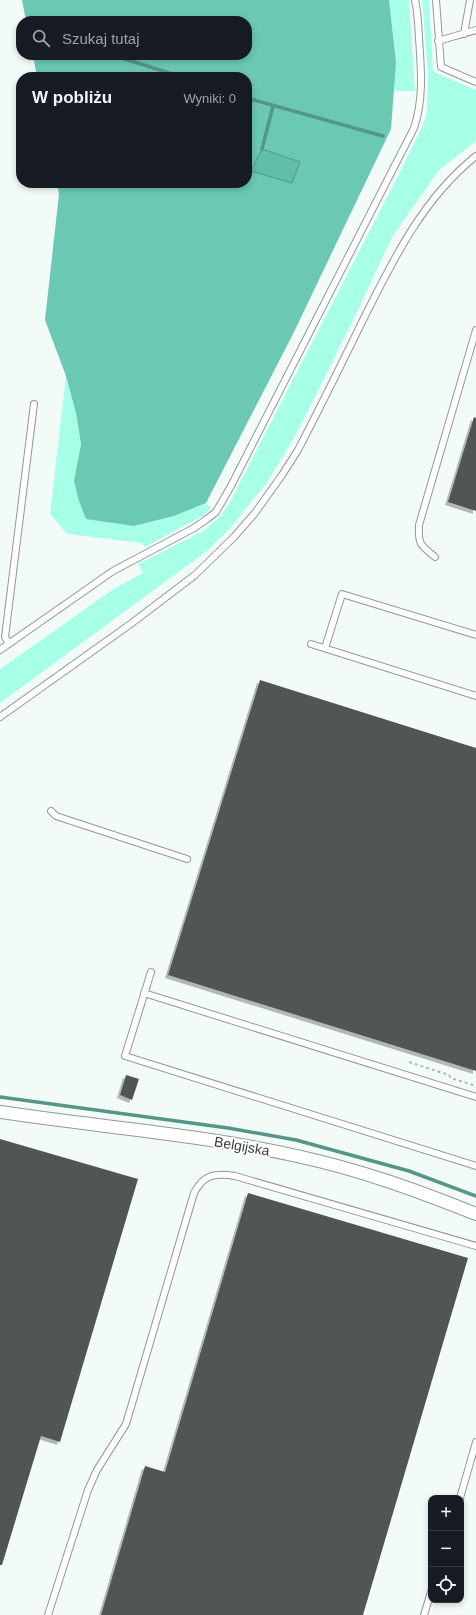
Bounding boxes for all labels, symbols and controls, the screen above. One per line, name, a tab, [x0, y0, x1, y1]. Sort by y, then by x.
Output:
search box	[16, 16, 252, 60]
icon: search	[30, 27, 52, 49]
text: Szukaj tutaj	[62, 30, 140, 47]
text: W pobliżu	[32, 88, 112, 107]
text: Wyniki: 0	[183, 91, 236, 106]
street label: Belgijska	[213, 1133, 271, 1159]
map controls	[428, 1495, 464, 1603]
button: +	[428, 1495, 464, 1531]
button: −	[428, 1531, 464, 1567]
button: locate	[428, 1567, 464, 1603]

